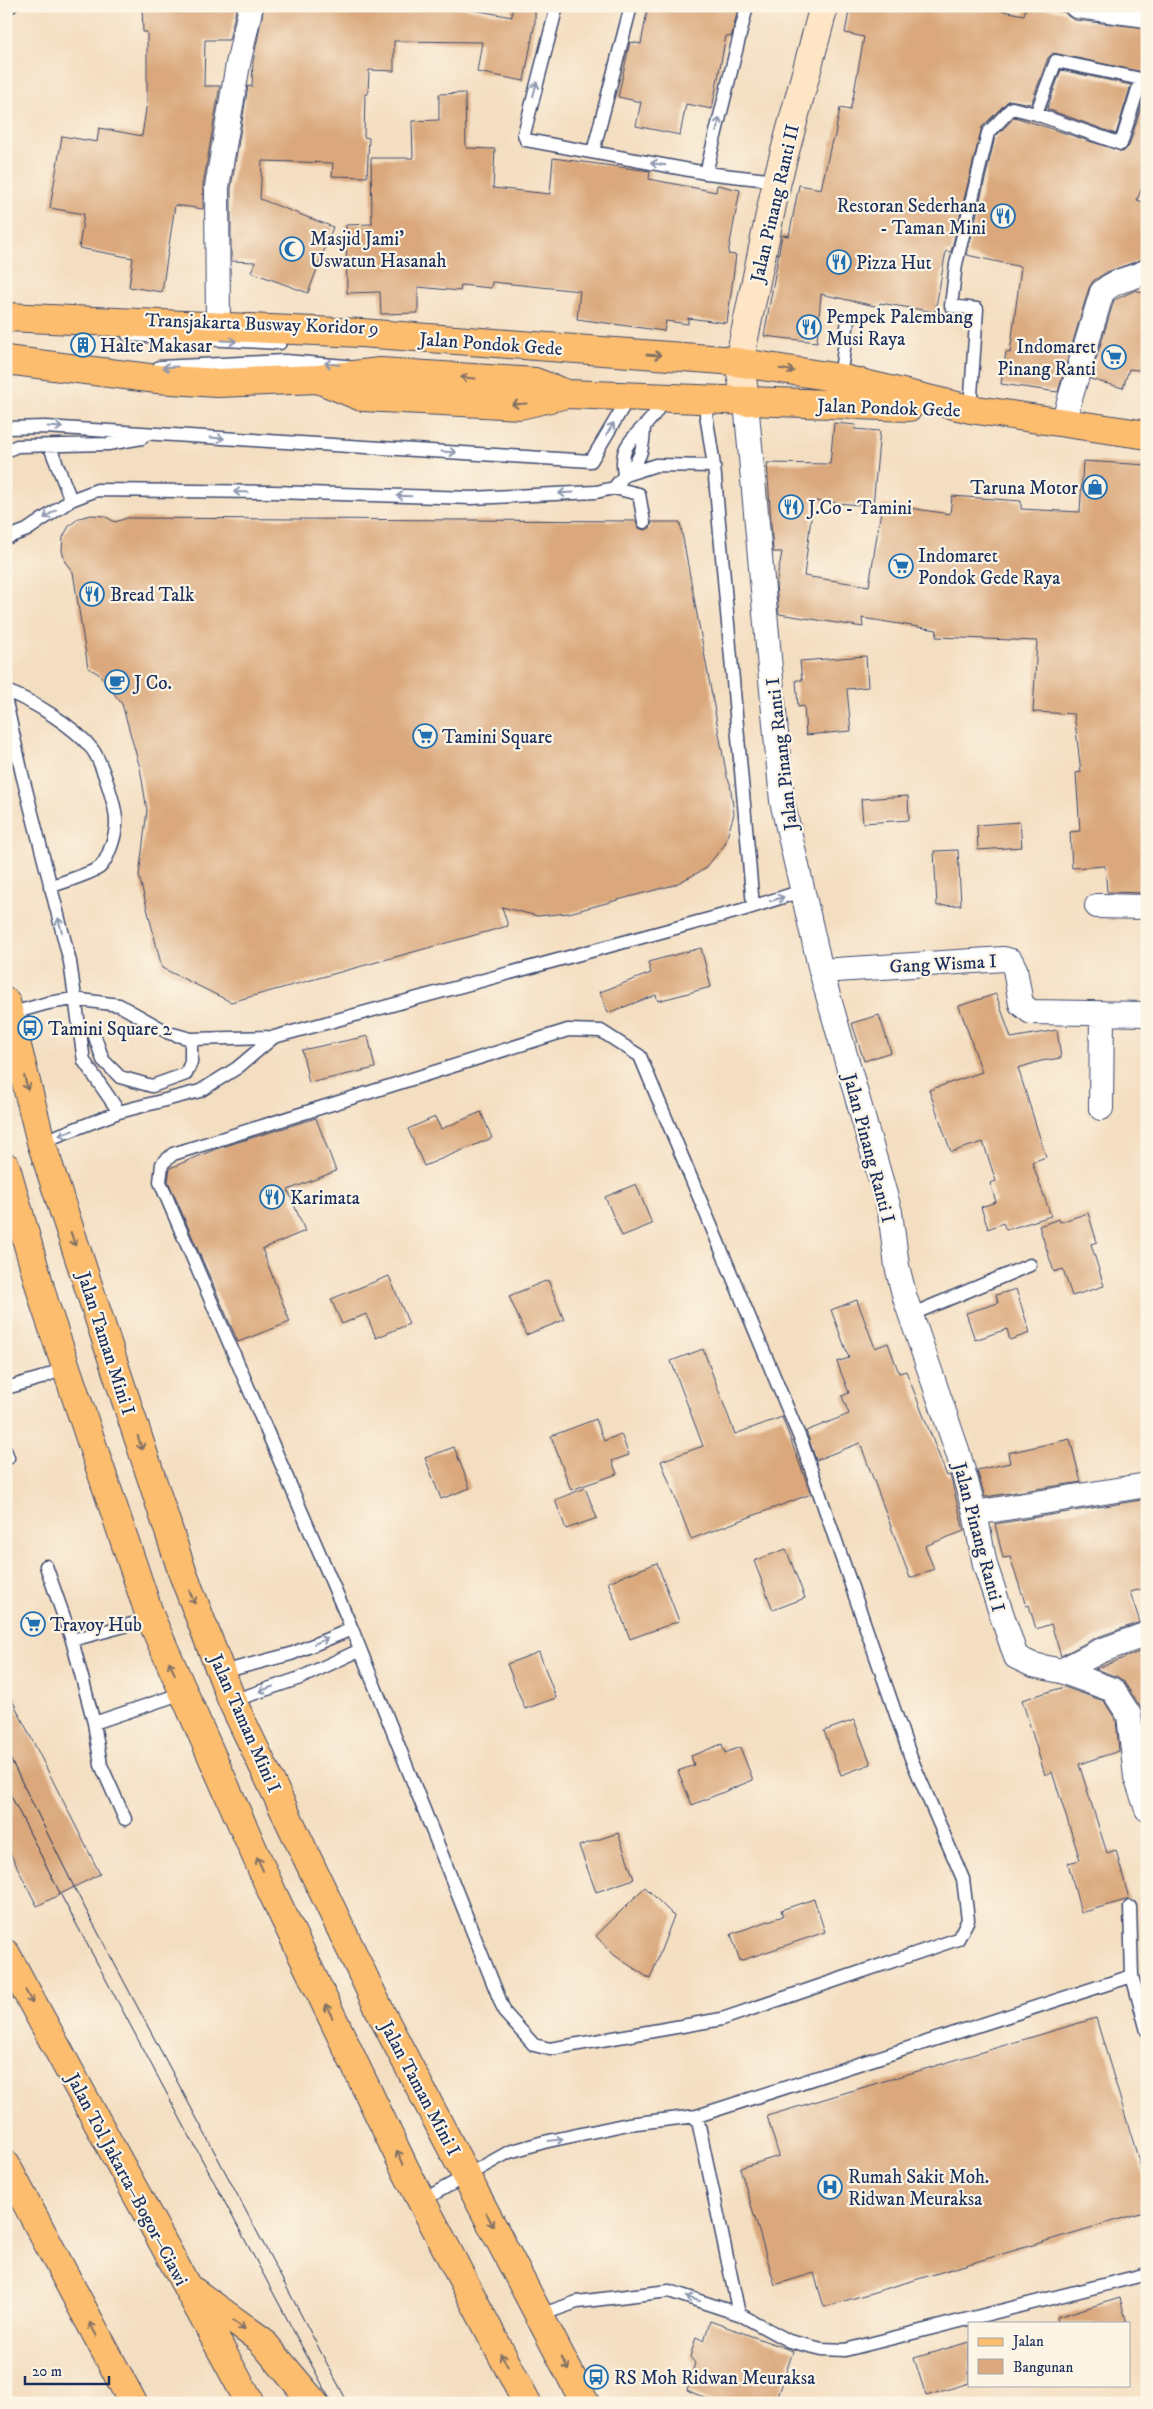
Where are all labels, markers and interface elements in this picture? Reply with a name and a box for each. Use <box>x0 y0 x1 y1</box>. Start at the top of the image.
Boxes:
one-way arrow <box>531 82 540 98</box>
one-way arrow <box>714 118 723 134</box>
street label: Jalan Pinang Ranti II <box>746 122 805 287</box>
one-way arrow <box>651 159 667 168</box>
place label: Restoran Sederhana - Taman Mini <box>837 195 986 240</box>
restaurant icon: Restoran Sederhana - Taman Mini <box>990 203 1016 229</box>
place label: Masjid Jami' Uswatun Hasanah <box>310 228 446 273</box>
mosque icon: Masjid Jami' Uswatun Hasanah <box>279 236 305 262</box>
restaurant icon: Pizza Hut <box>826 249 852 275</box>
place label: Pizza Hut <box>856 252 931 275</box>
place label: Pempek Palembang Musi Raya <box>826 306 974 351</box>
street label: Transjakarta Busway Koridor 9 <box>145 309 379 340</box>
restaurant icon: Pempek Palembang Musi Raya <box>796 314 822 340</box>
street label: Jalan Pondok Gede <box>417 328 563 361</box>
building icon: Halte Makasar <box>70 332 96 358</box>
place label: Halte Makasar <box>100 335 212 358</box>
one-way arrow <box>220 336 237 346</box>
place label: Indomaret Pinang Ranti <box>997 336 1096 381</box>
supermarket icon: Indomaret Pinang Ranti <box>1101 344 1127 370</box>
one-way arrow <box>645 350 661 360</box>
one-way arrow <box>325 359 341 369</box>
one-way arrow <box>162 362 178 371</box>
one-way arrow <box>779 365 795 375</box>
one-way arrow <box>460 373 476 382</box>
street label: Jalan Pondok Gede <box>815 394 961 423</box>
one-way arrow <box>512 399 528 408</box>
one-way arrow <box>605 422 615 436</box>
one-way arrow <box>47 423 63 432</box>
one-way arrow <box>209 433 225 442</box>
one-way arrow <box>441 447 457 457</box>
shop icon: Taruna Motor <box>1082 474 1108 500</box>
place label: Taruna Motor <box>970 477 1078 500</box>
one-way arrow <box>234 487 250 496</box>
one-way arrow <box>558 489 574 498</box>
one-way arrow <box>396 491 412 501</box>
restaurant icon: J.Co - Tamini <box>778 494 804 520</box>
place label: J.Co - Tamini <box>806 497 912 520</box>
one-way arrow <box>43 509 57 519</box>
place label: Indomaret Pondok Gede Raya <box>918 545 1060 590</box>
supermarket icon: Indomaret Pondok Gede Raya <box>888 553 914 579</box>
restaurant icon: Bread Talk <box>79 581 105 607</box>
place label: Bread Talk <box>110 584 195 607</box>
cafe icon: J Co. <box>104 669 130 695</box>
place label: J Co. <box>132 672 172 695</box>
street label: Jalan Pinang Ranti I <box>762 676 804 833</box>
supermarket icon: Tamini Square <box>412 723 438 749</box>
place label: Tamini Square <box>442 726 553 750</box>
one-way arrow <box>769 893 785 903</box>
one-way arrow <box>54 917 64 933</box>
street label: Gang Wisma I <box>889 950 998 979</box>
bus stop icon: Tamini Square 2 <box>17 1015 43 1041</box>
place label: Tamini Square 2 <box>48 1018 172 1042</box>
street label: Jalan Pinang Ranti I <box>837 1069 900 1226</box>
one-way arrow <box>22 1075 31 1091</box>
one-way arrow <box>59 1129 74 1138</box>
restaurant icon: Karimata <box>259 1184 285 1210</box>
place label: Karimata <box>290 1187 360 1210</box>
one-way arrow <box>68 1231 78 1247</box>
street label: Jalan Taman Mini I <box>71 1267 140 1418</box>
one-way arrow <box>136 1435 145 1451</box>
street label: Jalan Pinang Ranti I <box>947 1458 1010 1615</box>
one-way arrow <box>188 1589 198 1604</box>
supermarket icon: Travoy Hub <box>20 1611 46 1637</box>
place label: Travoy Hub <box>50 1614 142 1637</box>
one-way arrow <box>313 1636 328 1646</box>
street label: Jalan Taman Mini I <box>203 1649 286 1797</box>
one-way arrow <box>167 1661 177 1676</box>
one-way arrow <box>259 1685 275 1695</box>
one-way arrow <box>254 1857 264 1872</box>
one-way arrow <box>25 1989 35 2003</box>
one-way arrow <box>324 2004 333 2019</box>
street label: Jalan Taman Mini I <box>374 2016 465 2160</box>
street label: Jalan Tol Jakarta–Bogor–Ciawi <box>60 2068 193 2290</box>
one-way arrow <box>548 2135 564 2145</box>
one-way arrow <box>394 2150 404 2165</box>
place label: Rumah Sakit Moh. Ridwan Meuraksa <box>848 2166 989 2211</box>
hospital icon: Rumah Sakit Moh. Ridwan Meuraksa <box>817 2174 843 2200</box>
one-way arrow <box>485 2212 495 2227</box>
one-way arrow <box>686 2293 702 2303</box>
one-way arrow <box>232 2319 245 2330</box>
one-way arrow <box>88 2322 98 2337</box>
legend <box>968 2322 1130 2386</box>
text: Jalan <box>1011 2332 1044 2351</box>
one-way arrow <box>499 2353 509 2367</box>
scale bar <box>25 2354 109 2386</box>
one-way arrow <box>560 2356 570 2371</box>
text: Bangunan <box>1013 2358 1073 2377</box>
text: 20 m <box>32 2362 62 2381</box>
bus stop icon: RS Moh Ridwan Meuraksa <box>583 2364 609 2390</box>
place label: RS Moh Ridwan Meuraksa <box>614 2367 815 2390</box>

